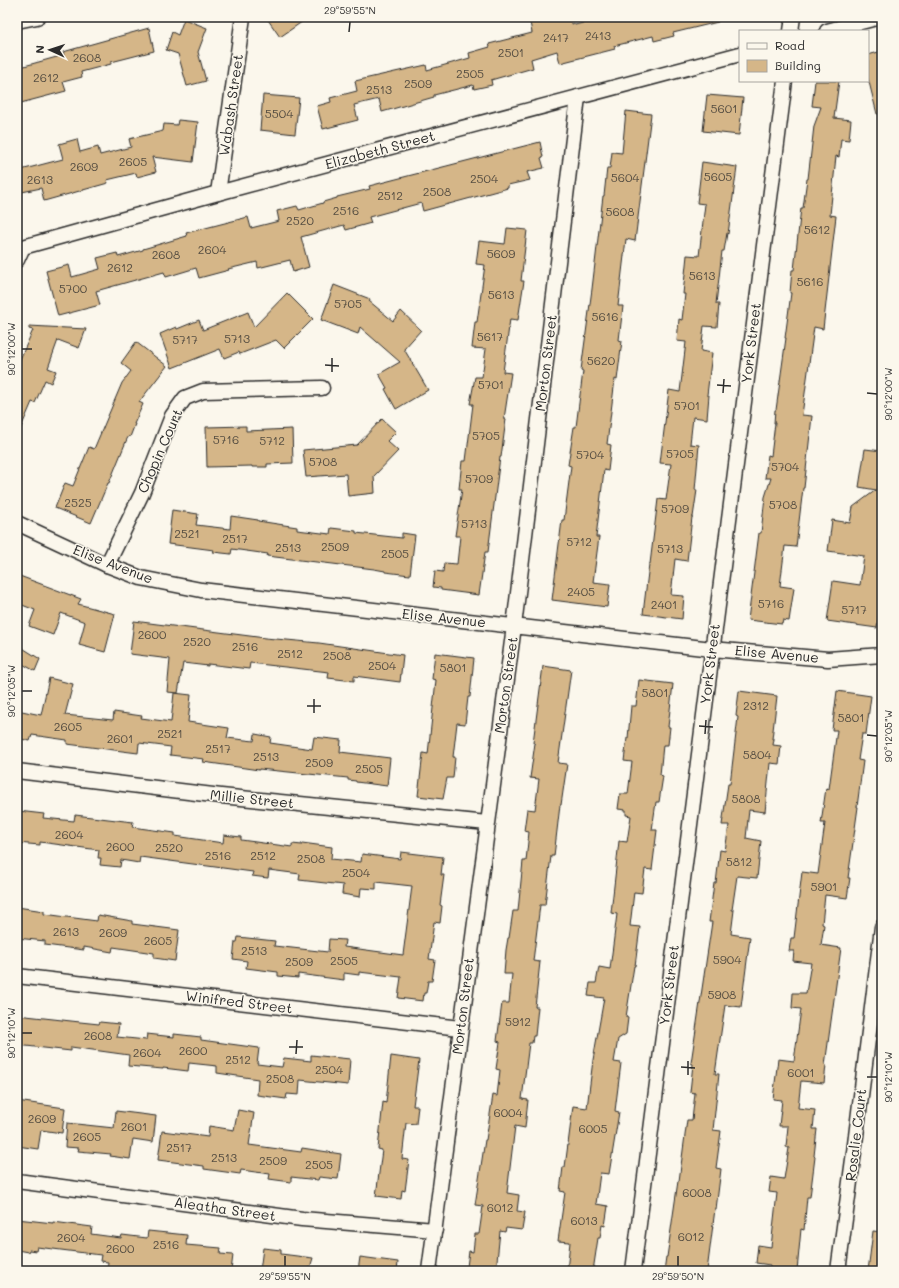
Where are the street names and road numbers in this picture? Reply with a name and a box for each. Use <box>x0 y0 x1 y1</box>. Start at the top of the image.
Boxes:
street label: Wabash Street <box>214 53 247 157</box>
street label: Elizabeth Street <box>323 126 437 173</box>
street label: York Street <box>736 302 765 384</box>
street label: Morton Street <box>530 313 561 413</box>
street label: Chopin Court <box>132 406 187 496</box>
street label: Elise Avenue <box>70 540 156 587</box>
street label: Elise Avenue <box>401 604 487 631</box>
street label: York Street <box>695 623 724 705</box>
street label: Morton Street <box>489 635 522 735</box>
street label: Elise Avenue <box>734 640 820 667</box>
street label: Millie Street <box>209 785 295 812</box>
street label: York Street <box>654 944 683 1026</box>
street label: Morton Street <box>447 956 478 1056</box>
street label: Winifred Street <box>184 986 294 1017</box>
street label: Rosalie Court <box>840 1088 871 1182</box>
street label: Aleatha Street <box>173 1192 277 1225</box>

